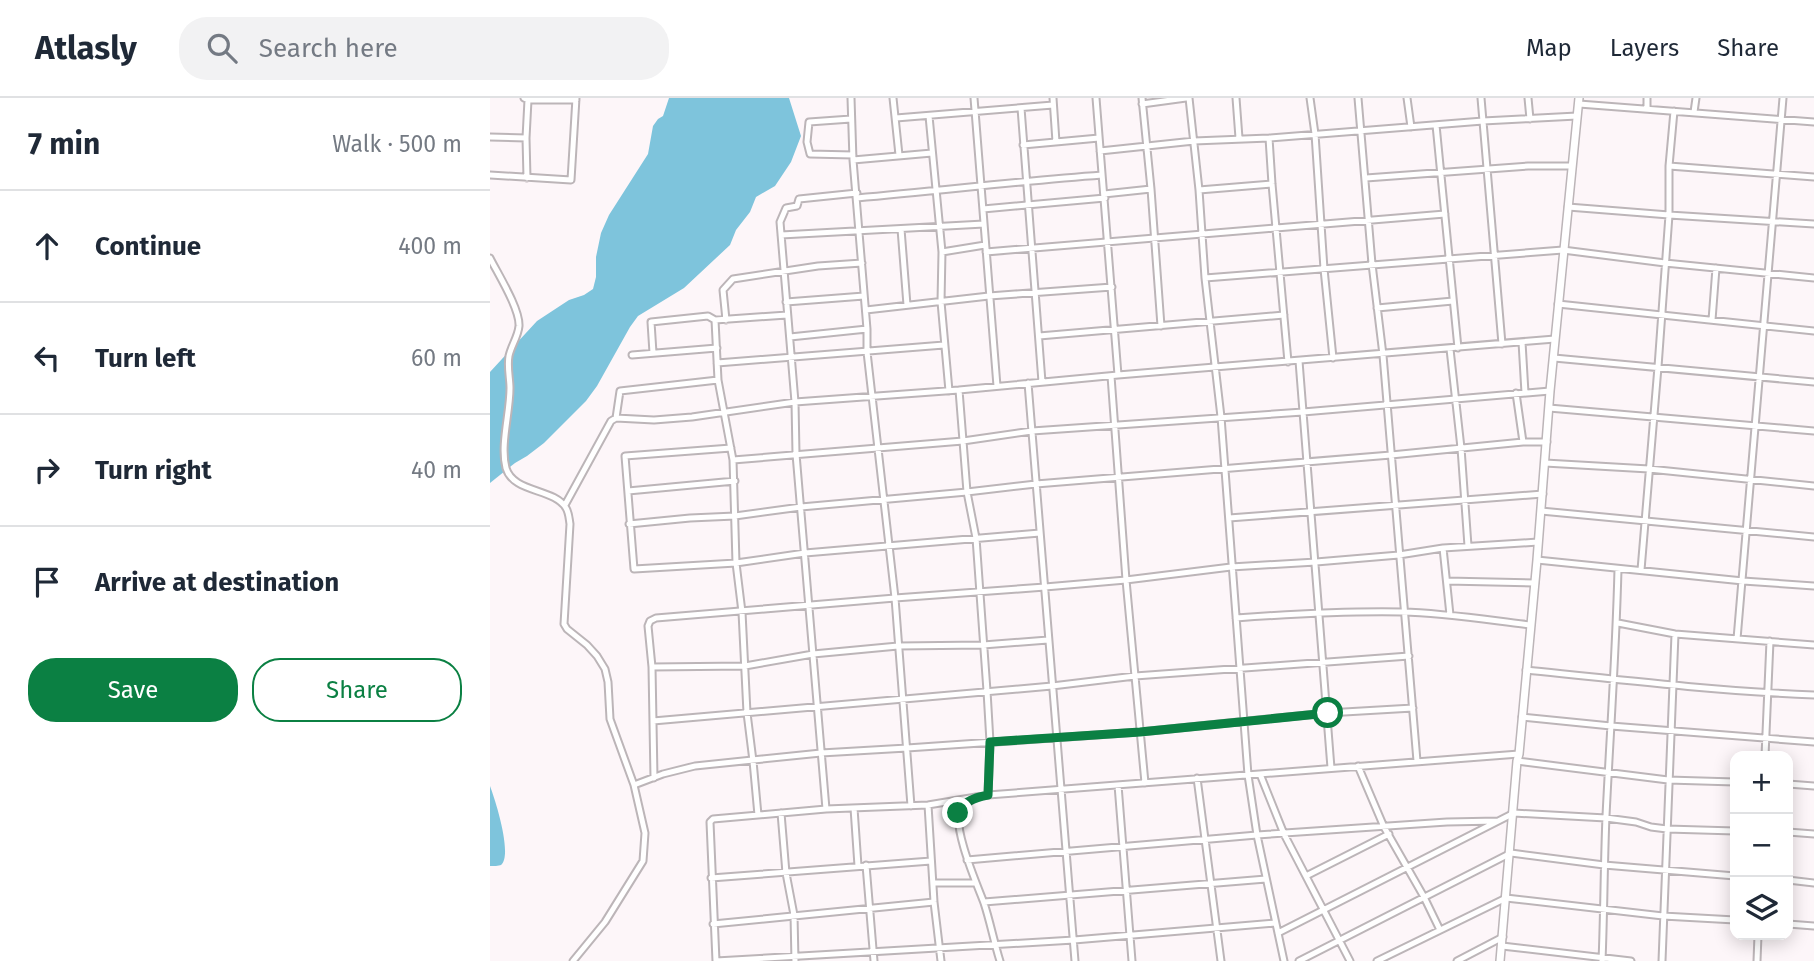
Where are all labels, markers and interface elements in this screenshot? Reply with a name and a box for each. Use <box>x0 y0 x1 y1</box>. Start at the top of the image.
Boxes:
search box <box>179 17 669 80</box>
text: Atlasly <box>35 28 137 68</box>
icon: search <box>203 29 241 67</box>
text: Search here <box>259 33 398 64</box>
text: Map <box>1526 34 1572 62</box>
text: Layers <box>1610 34 1679 62</box>
text: Share <box>1717 34 1779 62</box>
text: 7 min <box>28 126 100 162</box>
text: Walk · 500 m <box>332 130 462 158</box>
icon: ahead <box>28 227 66 265</box>
text: Continue <box>95 231 201 262</box>
text: 400 m <box>398 232 462 260</box>
icon: left <box>28 339 66 377</box>
text: Turn left <box>95 343 196 374</box>
text: 60 m <box>411 344 462 372</box>
icon: right <box>28 451 66 489</box>
text: Turn right <box>95 455 212 486</box>
text: 40 m <box>411 456 462 484</box>
icon: arrive <box>28 563 66 601</box>
text: Arrive at destination <box>95 567 339 598</box>
button: Save <box>28 658 238 722</box>
button: Share <box>252 658 462 722</box>
route start <box>1312 697 1343 728</box>
map controls <box>1730 751 1793 940</box>
button: + <box>1730 751 1793 814</box>
route end <box>942 797 973 828</box>
button: − <box>1730 814 1793 877</box>
button: layers <box>1730 877 1793 940</box>

